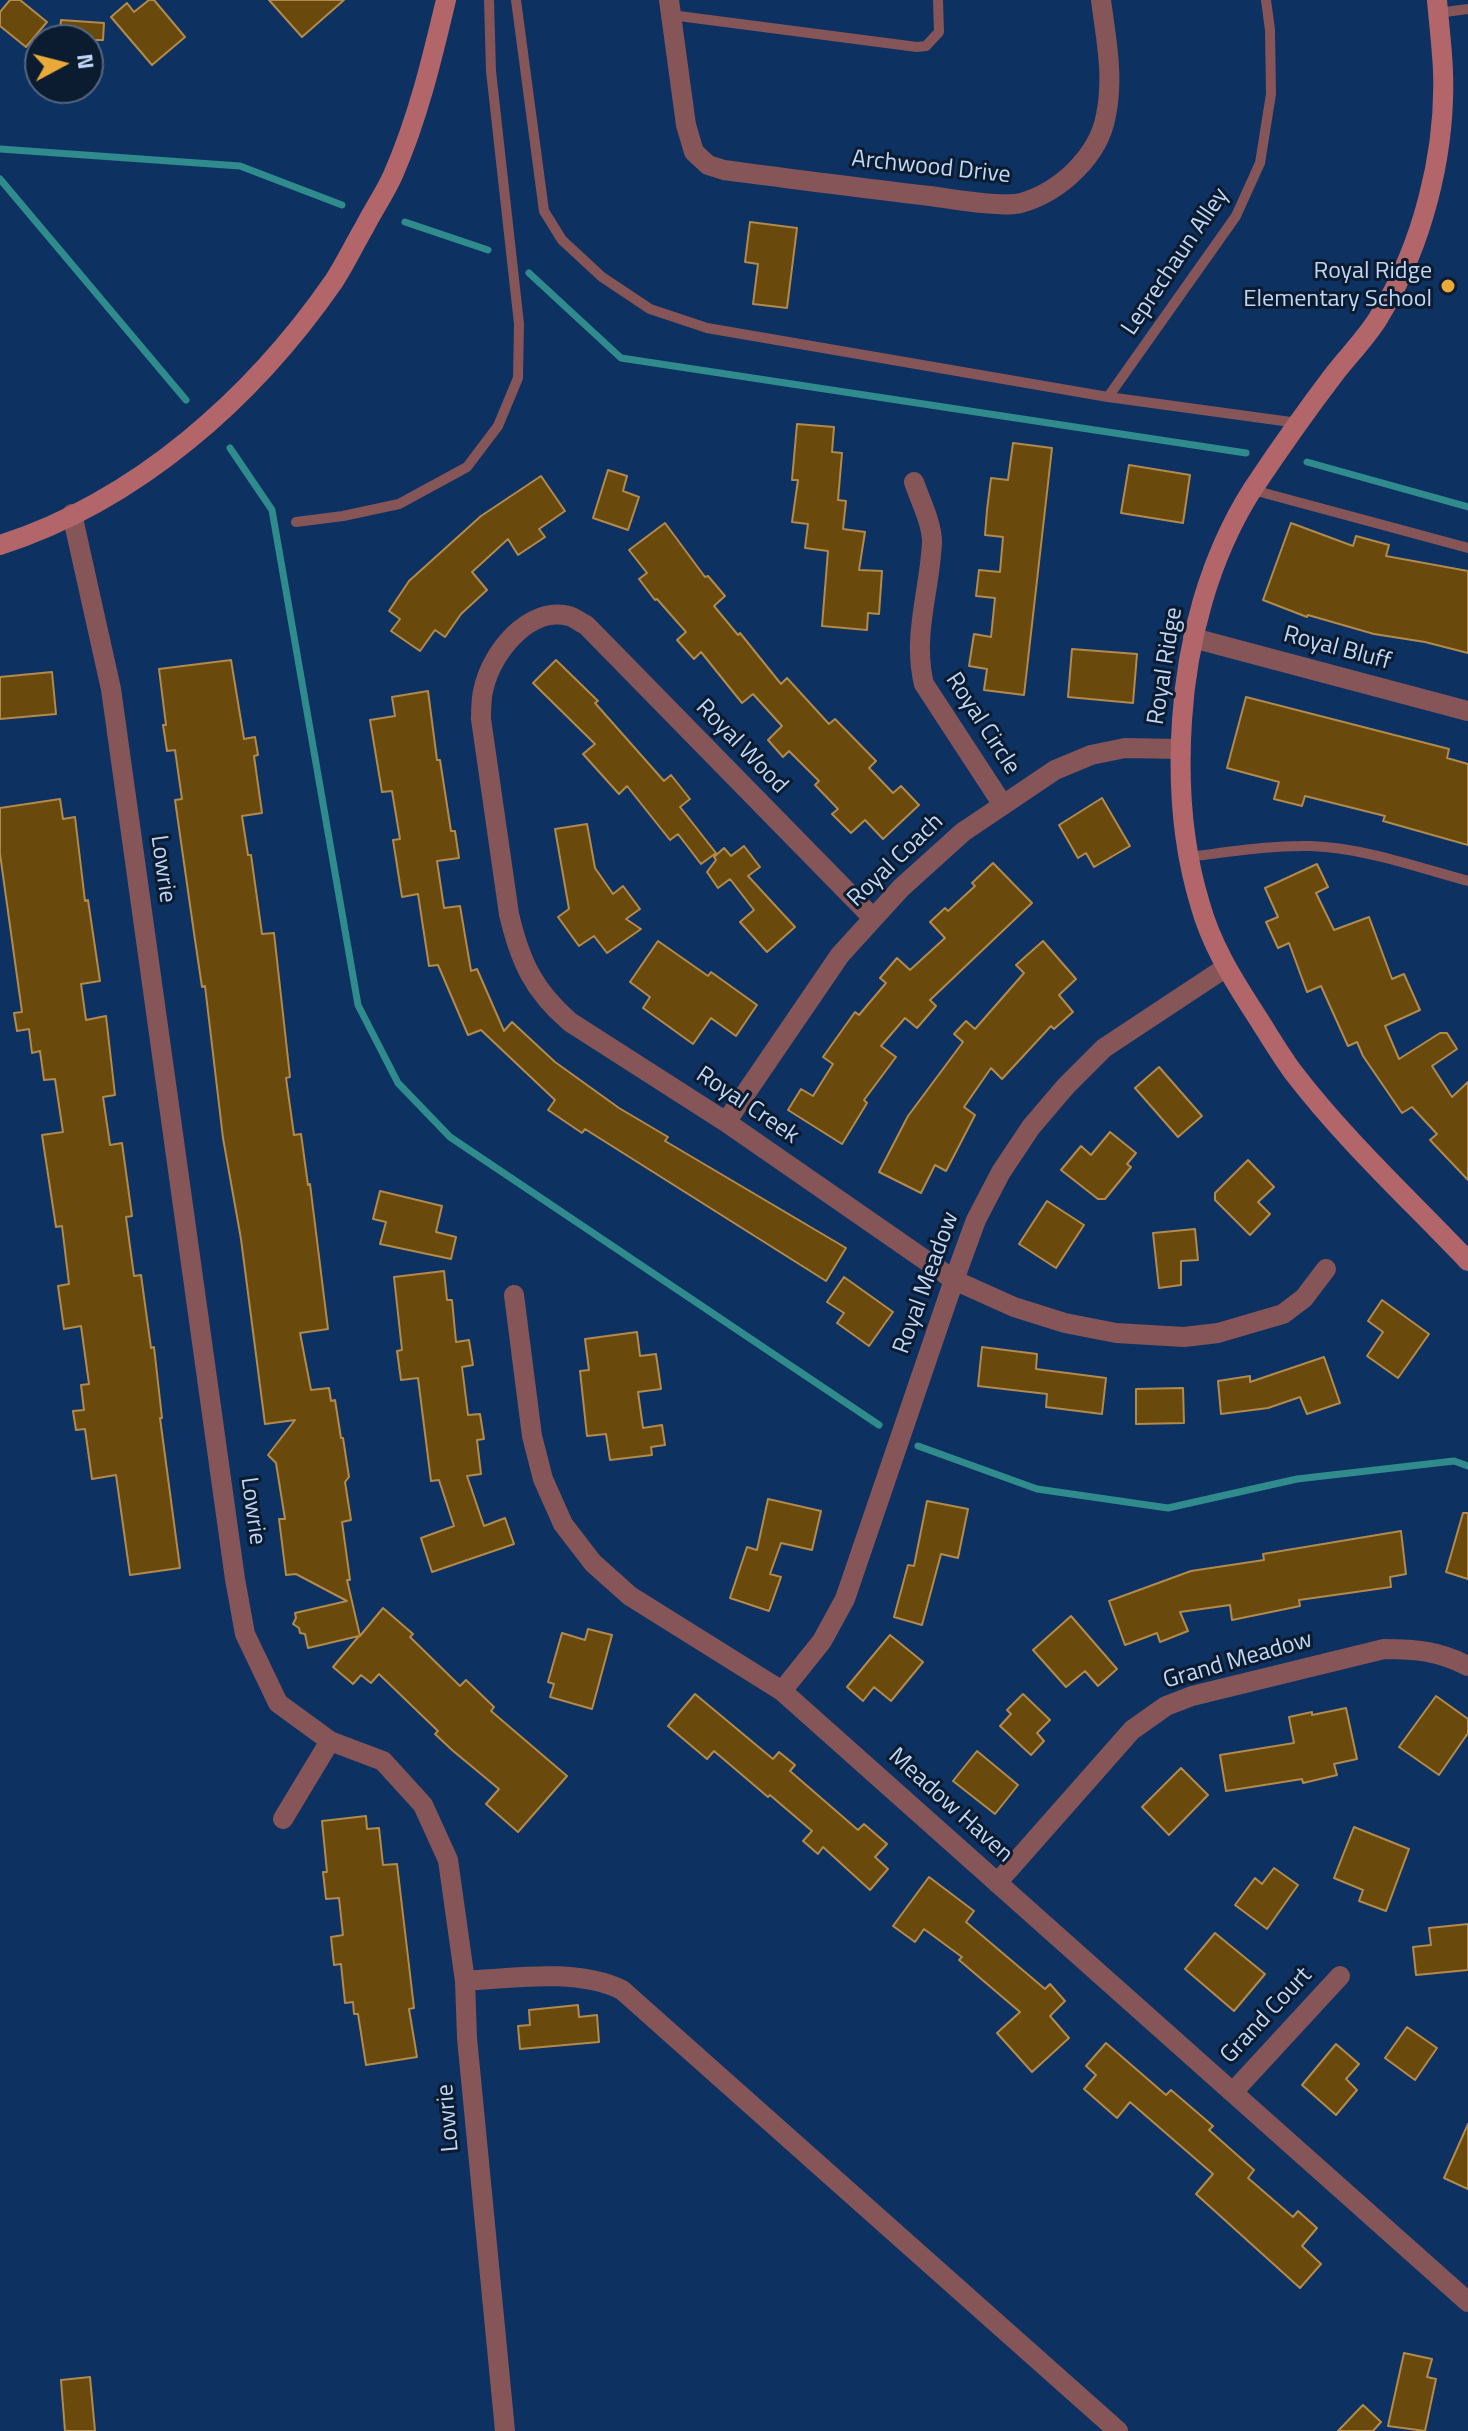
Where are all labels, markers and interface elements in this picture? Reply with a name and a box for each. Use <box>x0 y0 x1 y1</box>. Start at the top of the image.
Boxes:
north arrow <box>24 24 104 104</box>
text: N <box>68 52 104 71</box>
street label: Archwood Drive <box>850 145 1012 191</box>
street label: Leprechaun Alley <box>1116 183 1236 341</box>
place label: Royal Ridge Elementary School <box>1243 258 1432 314</box>
marker: Royal Ridge Elementary School <box>1439 277 1457 295</box>
street label: Royal Ridge <box>1143 605 1189 727</box>
street label: Royal Bluff <box>1280 621 1394 677</box>
street label: Royal Circle <box>938 668 1026 780</box>
street label: Royal Wood <box>689 694 793 800</box>
street label: Royal Coach <box>842 808 950 914</box>
street label: Lowrie <box>143 833 181 905</box>
street label: Royal Creek <box>690 1061 804 1151</box>
street label: Royal Meadow <box>888 1208 966 1358</box>
street label: Lowrie <box>233 1475 271 1547</box>
street label: Grand Meadow <box>1160 1626 1316 1696</box>
street label: Meadow Haven <box>882 1743 1018 1869</box>
street label: Grand Court <box>1215 1962 1319 2070</box>
street label: Lowrie <box>432 2083 466 2153</box>

